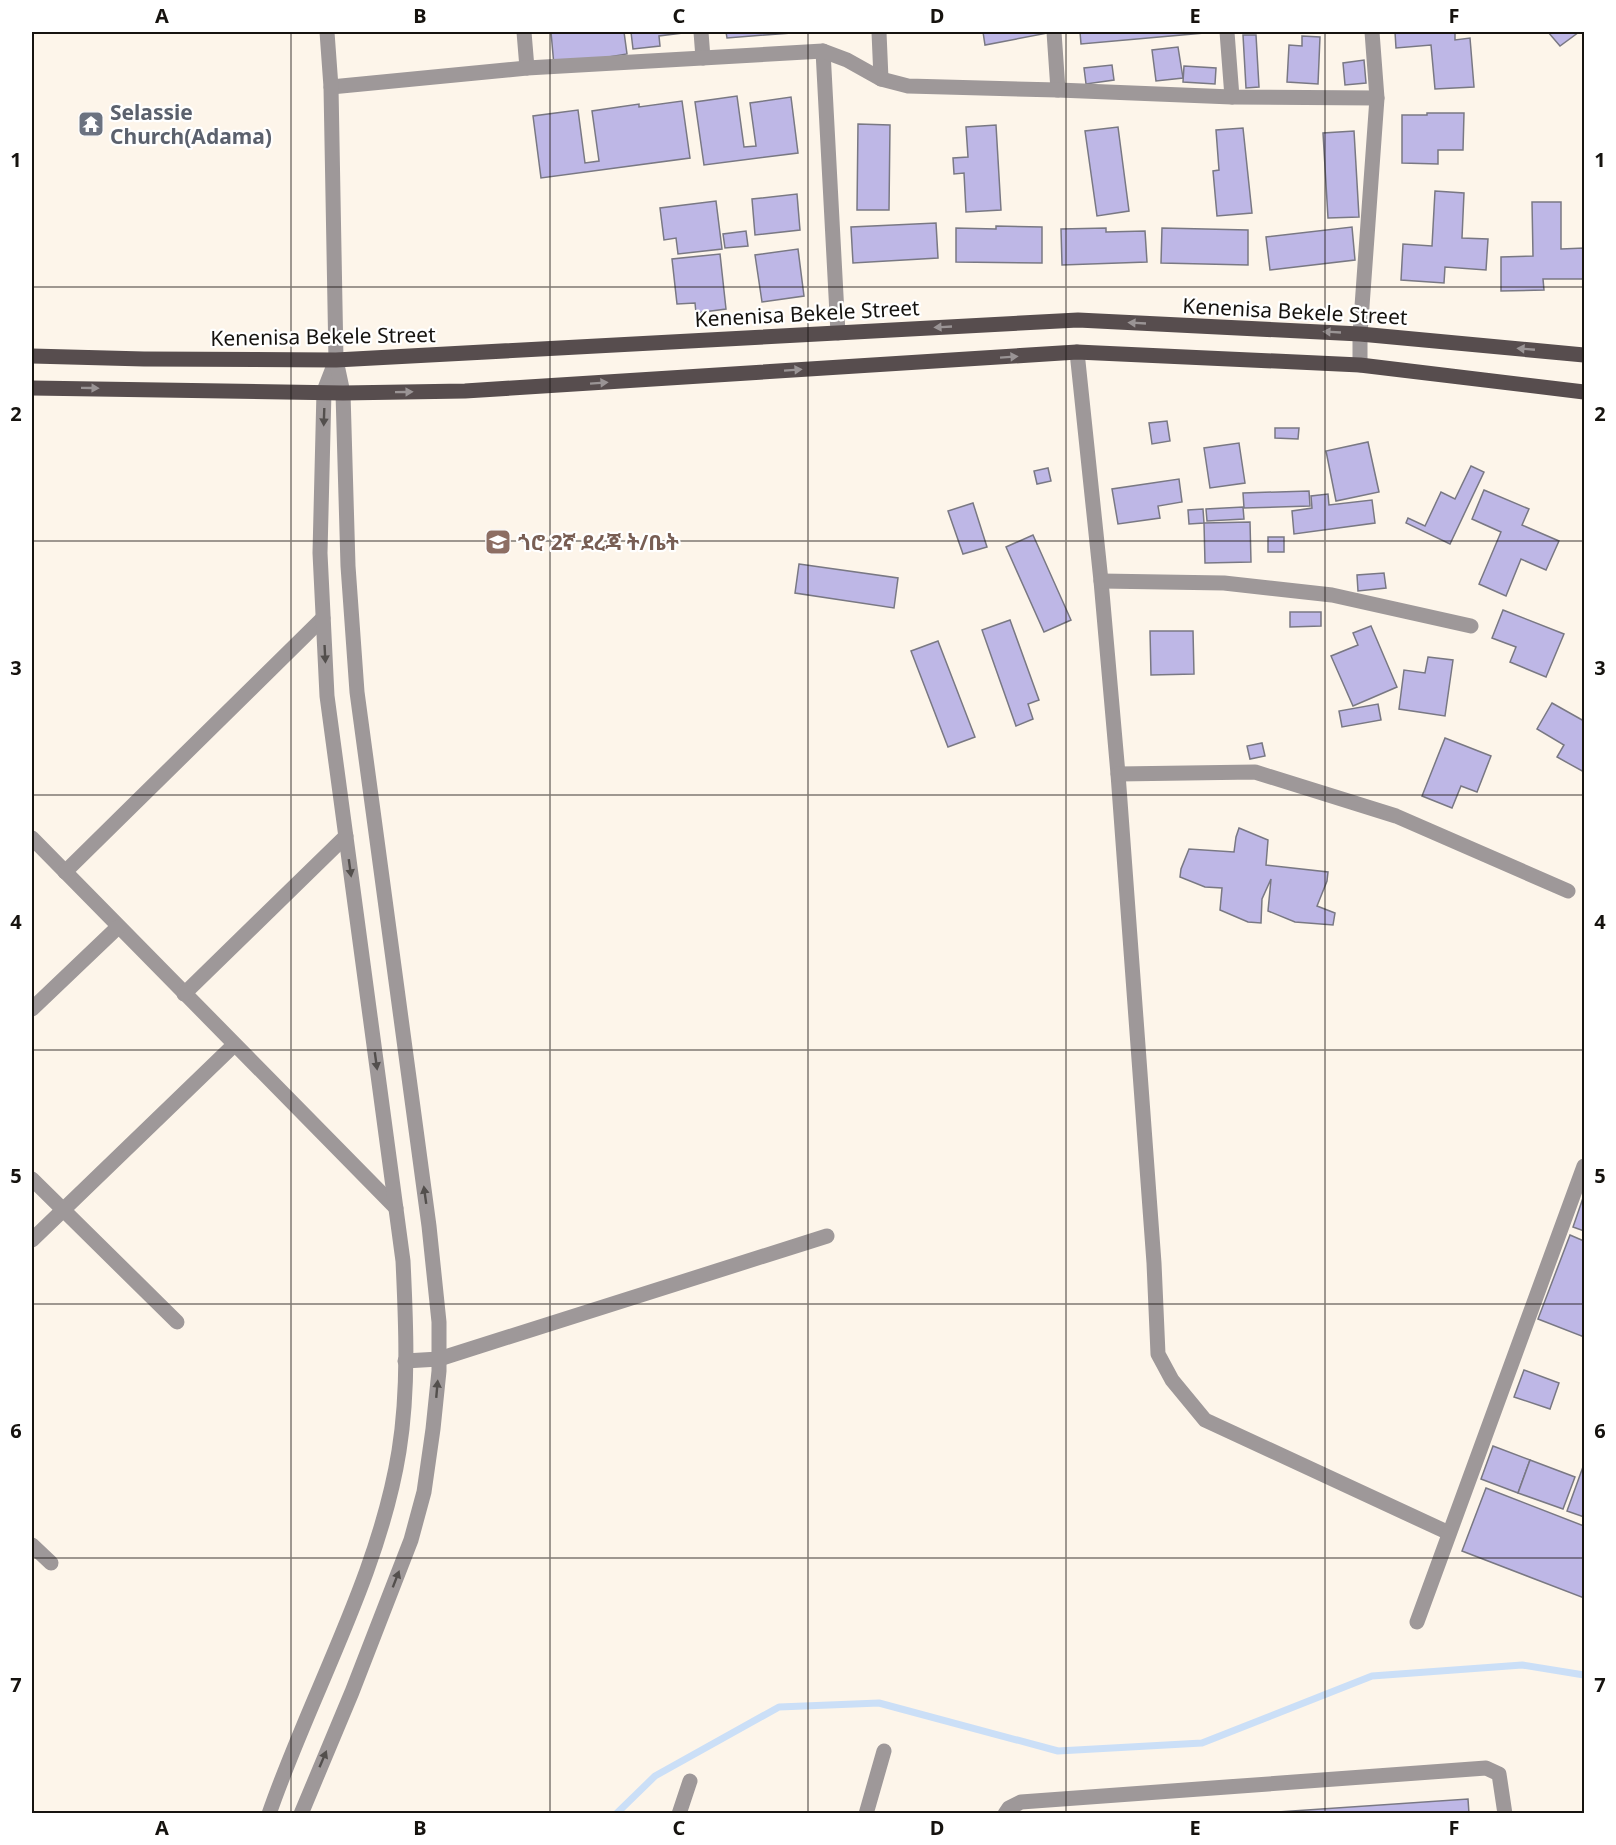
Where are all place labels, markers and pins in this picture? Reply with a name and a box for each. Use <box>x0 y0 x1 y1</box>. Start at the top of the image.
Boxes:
place label: Selassie Church(Adama) <box>110 98 272 150</box>
temple icon: Selassie Church(Adama) <box>76 109 106 139</box>
school or university icon: ጎሮ 2ኛ ደረጃ ት/ቤት <box>483 527 513 557</box>
place label: ጎሮ 2ኛ ደረጃ ት/ቤት <box>518 528 679 556</box>

